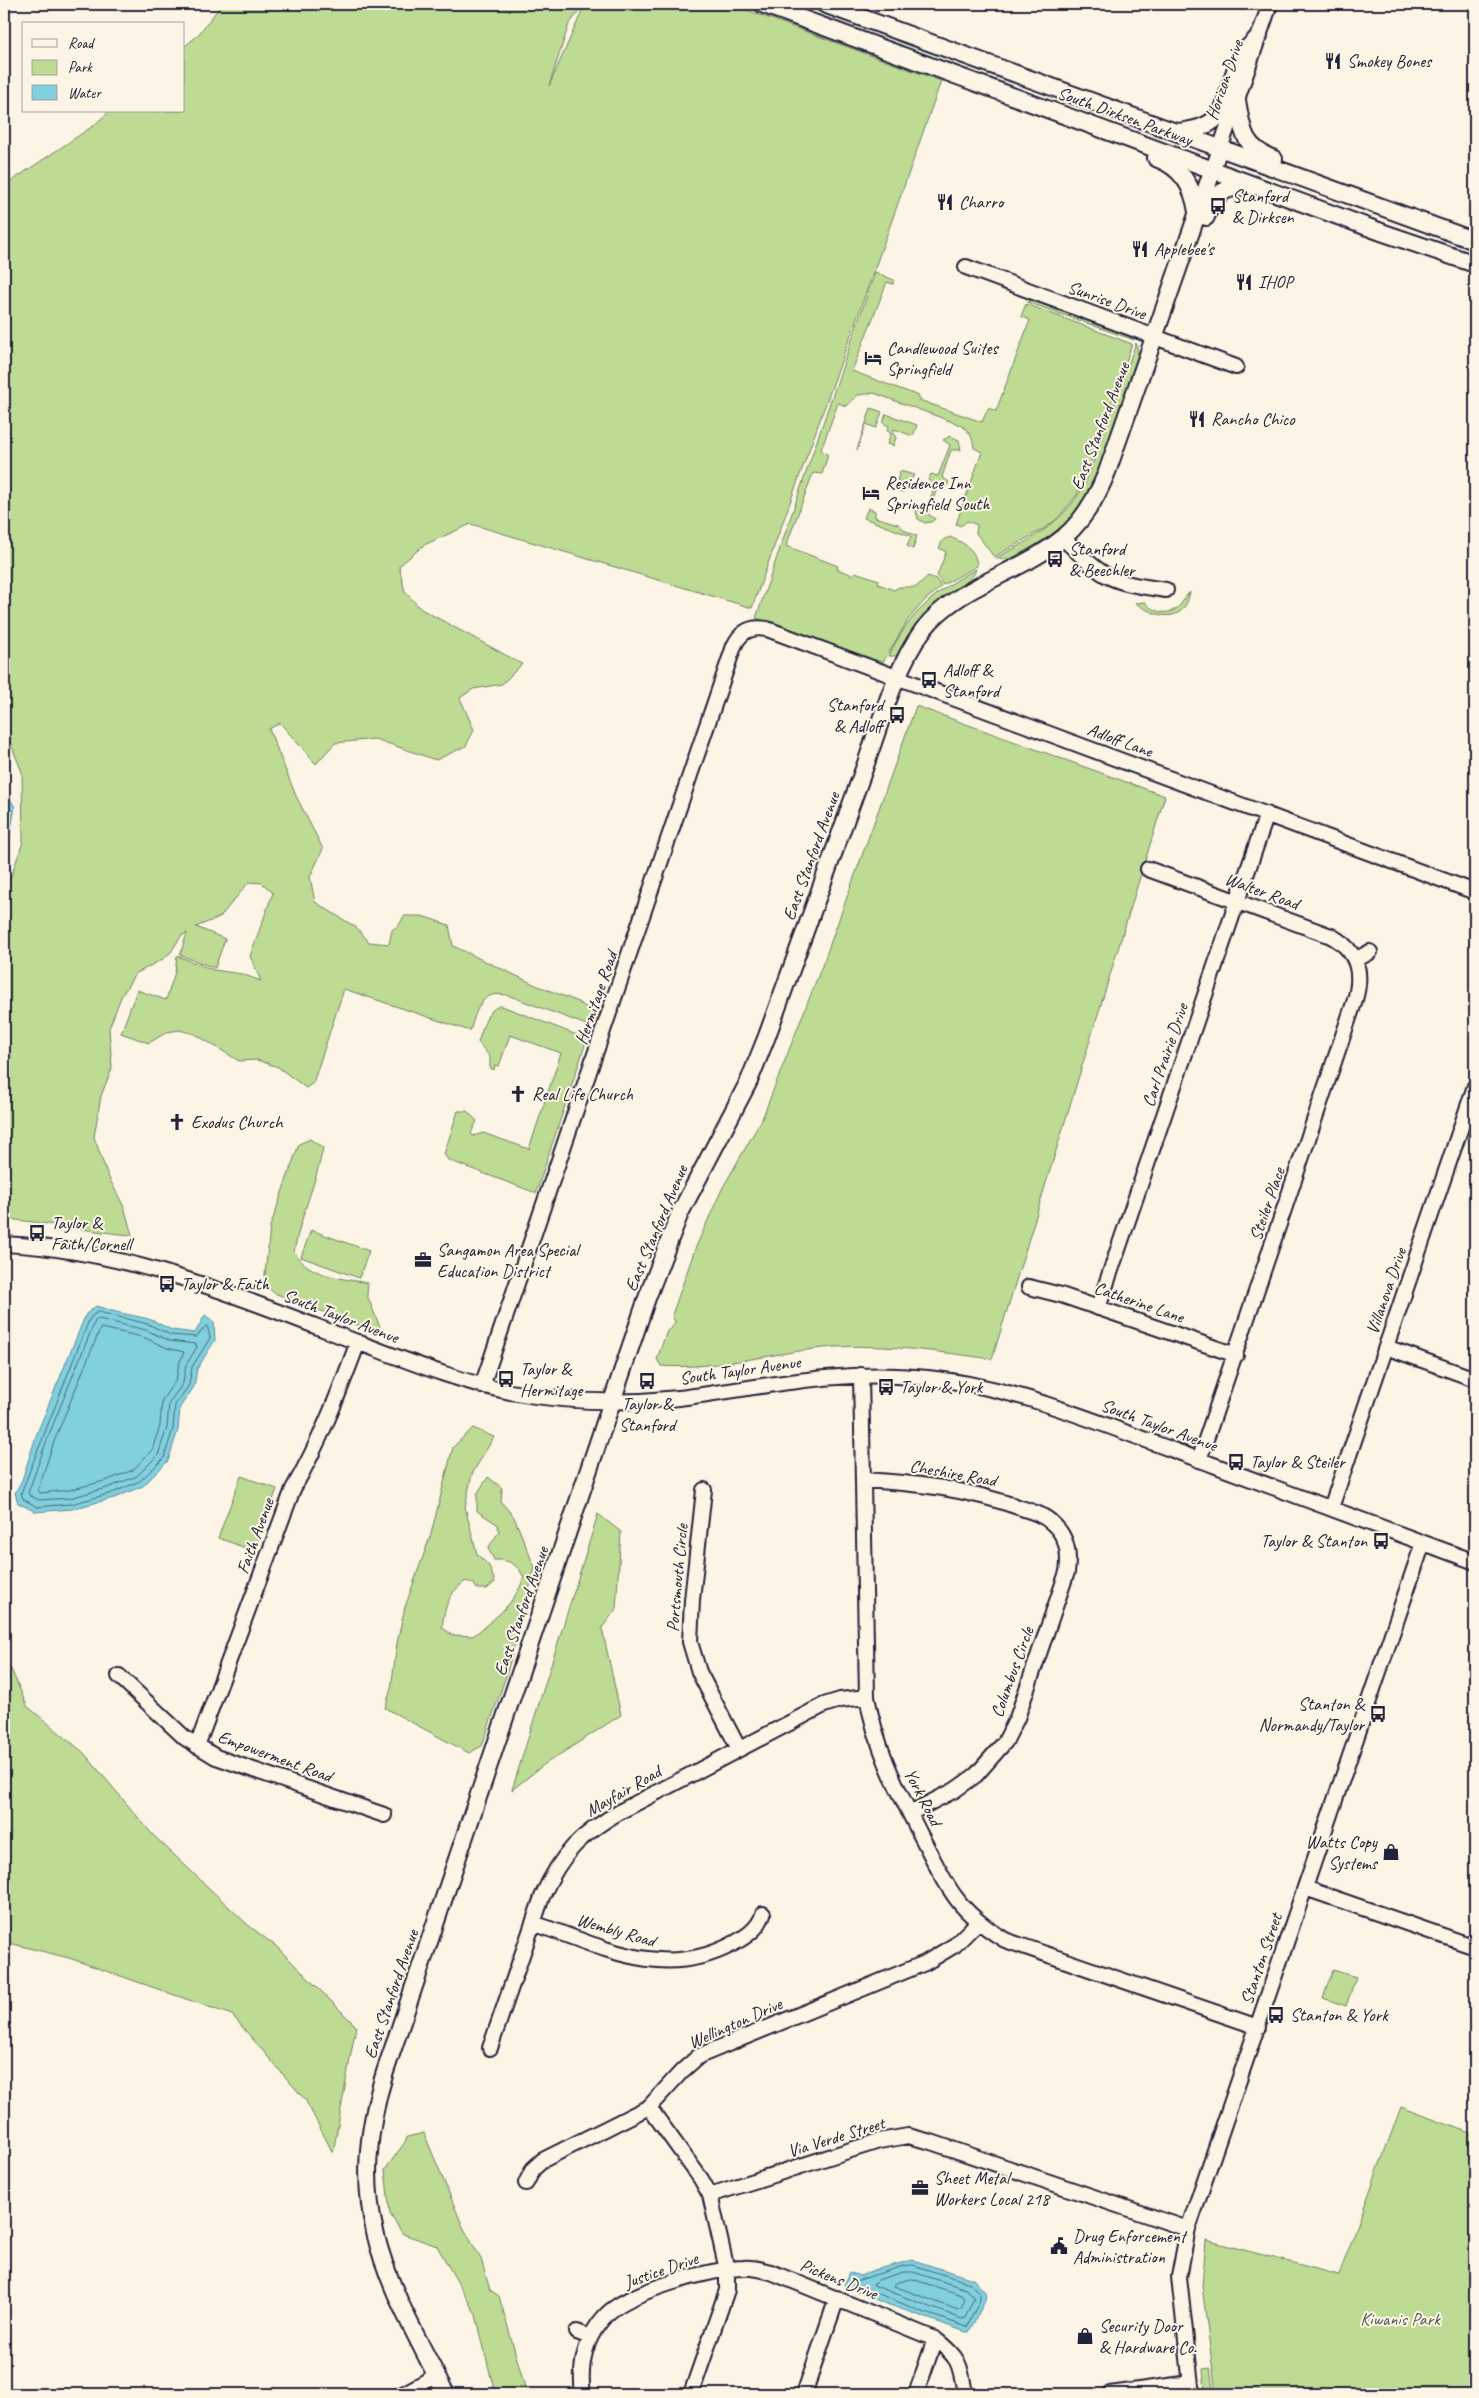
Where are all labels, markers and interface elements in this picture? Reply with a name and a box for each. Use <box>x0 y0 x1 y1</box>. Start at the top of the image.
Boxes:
legend <box>22 22 185 112</box>
text: Road <box>68 34 95 53</box>
street label: Horizon Drive <box>1200 36 1248 123</box>
place label: Smokey Bones <box>1347 50 1433 72</box>
restaurant icon: Smokey Bones <box>1323 51 1343 71</box>
text: Park <box>68 58 93 77</box>
street label: South Dirksen Parkway <box>1055 81 1197 151</box>
text: Water <box>68 84 102 103</box>
place label: Stanford & Dirksen <box>1232 185 1295 228</box>
place label: Charro <box>959 191 1005 213</box>
restaurant icon: Charro <box>935 192 955 212</box>
bus stop icon: Stanford & Dirksen <box>1208 196 1228 216</box>
place label: Applebee's <box>1154 238 1215 260</box>
restaurant icon: Applebee's <box>1130 239 1150 259</box>
place label: IHOP <box>1258 271 1295 293</box>
restaurant icon: IHOP <box>1234 272 1254 292</box>
street label: Sunrise Drive <box>1065 276 1150 325</box>
place label: Candlewood Suites Springfield <box>887 337 999 380</box>
hotel icon: Candlewood Suites Springfield <box>863 348 883 368</box>
street label: East Stanford Avenue <box>1066 358 1135 493</box>
place label: Rancho Chico <box>1211 408 1296 430</box>
restaurant icon: Rancho Chico <box>1187 409 1207 429</box>
place label: Residence Inn Springfield South <box>885 472 990 515</box>
hotel icon: Residence Inn Springfield South <box>861 483 881 503</box>
place label: Stanford & Beechler <box>1069 538 1137 581</box>
bus stop icon: Stanford & Beechler <box>1045 549 1065 569</box>
place label: Adloff & Stanford <box>943 659 1002 702</box>
bus stop icon: Adloff & Stanford <box>919 670 939 690</box>
place label: Stanford & Adloff <box>827 694 887 737</box>
bus stop icon: Stanford & Adloff <box>887 705 907 725</box>
street label: Adloff Lane <box>1084 718 1157 762</box>
street label: East Stanford Avenue <box>778 788 845 923</box>
street label: Walter Road <box>1222 867 1305 916</box>
street label: Hermitage Road <box>570 946 623 1047</box>
street label: Carl Prairie Drive <box>1137 999 1193 1110</box>
place label: Real Life Church <box>532 1083 634 1105</box>
church icon: Real Life Church <box>508 1084 528 1104</box>
place label: Exodus Church <box>191 1111 284 1133</box>
church icon: Exodus Church <box>167 1112 187 1132</box>
street label: East Stanford Avenue <box>620 1161 693 1294</box>
street label: Steiler Place <box>1244 1164 1290 1243</box>
place label: Taylor & Faith/Cornell <box>51 1212 134 1255</box>
bus stop icon: Taylor & Faith/Cornell <box>27 1223 47 1243</box>
place label: Sangamon Area Special Education District <box>437 1239 581 1282</box>
street label: Villanova Drive <box>1361 1244 1411 1337</box>
office icon: Sangamon Area Special Education District <box>413 1250 433 1270</box>
place label: Taylor & Faith <box>181 1273 270 1295</box>
bus stop icon: Taylor & Faith <box>157 1274 177 1294</box>
street label: Catherine Lane <box>1091 1276 1188 1328</box>
street label: South Taylor Avenue <box>280 1284 403 1348</box>
street label: South Taylor Avenue <box>678 1350 803 1389</box>
place label: Taylor & Hermitage <box>520 1358 584 1401</box>
bus stop icon: Taylor & Hermitage <box>496 1369 516 1389</box>
bus stop icon: Taylor & Stanford <box>637 1371 657 1391</box>
place label: Taylor & York <box>900 1376 984 1398</box>
bus stop icon: Taylor & York <box>876 1377 896 1397</box>
place label: Taylor & Stanford <box>619 1393 678 1436</box>
street label: South Taylor Avenue <box>1098 1394 1221 1457</box>
place label: Taylor & Steiler <box>1250 1451 1346 1473</box>
bus stop icon: Taylor & Steiler <box>1226 1452 1246 1472</box>
street label: Cheshire Road <box>908 1455 1001 1492</box>
street label: Faith Avenue <box>231 1494 279 1577</box>
street label: Portsmouth Circle <box>661 1522 693 1633</box>
place label: Taylor & Stanton <box>1261 1530 1368 1552</box>
bus stop icon: Taylor & Stanton <box>1371 1531 1391 1551</box>
street label: East Stanford Avenue <box>489 1543 554 1678</box>
street label: Columbus Circle <box>986 1623 1039 1720</box>
place label: Stanton & Normandy/Taylor <box>1259 1693 1366 1736</box>
bus stop icon: Stanton & Normandy/Taylor <box>1368 1704 1388 1724</box>
street label: Empowerment Road <box>215 1725 338 1788</box>
street label: Mayfair Road <box>581 1759 667 1821</box>
street label: York Road <box>899 1765 948 1832</box>
place label: Watts Copy Systems <box>1306 1831 1379 1874</box>
shop icon: Watts Copy Systems <box>1381 1842 1401 1862</box>
street label: Wembly Road <box>574 1908 661 1952</box>
street label: Stanton Street <box>1235 1909 1287 2007</box>
street label: East Stanford Avenue <box>359 1926 424 2061</box>
street label: Wellington Drive <box>685 1992 786 2053</box>
place label: Stanton & York <box>1290 2004 1389 2026</box>
bus stop icon: Stanton & York <box>1266 2005 1286 2025</box>
street label: Via Verde Street <box>785 2111 889 2162</box>
place label: Sheet Metal Workers Local 218 <box>934 2167 1051 2210</box>
office icon: Sheet Metal Workers Local 218 <box>910 2178 930 2198</box>
place label: Drug Enforcement Administration <box>1073 2225 1189 2268</box>
public building icon: Drug Enforcement Administration <box>1049 2236 1069 2256</box>
street label: Justice Drive <box>620 2247 702 2293</box>
street label: Pickens Drive <box>797 2254 882 2305</box>
park label: Kiwanis Park <box>1360 2308 1441 2330</box>
place label: Security Door & Hardware Co. <box>1099 2315 1197 2358</box>
shop icon: Security Door & Hardware Co. <box>1075 2326 1095 2346</box>

